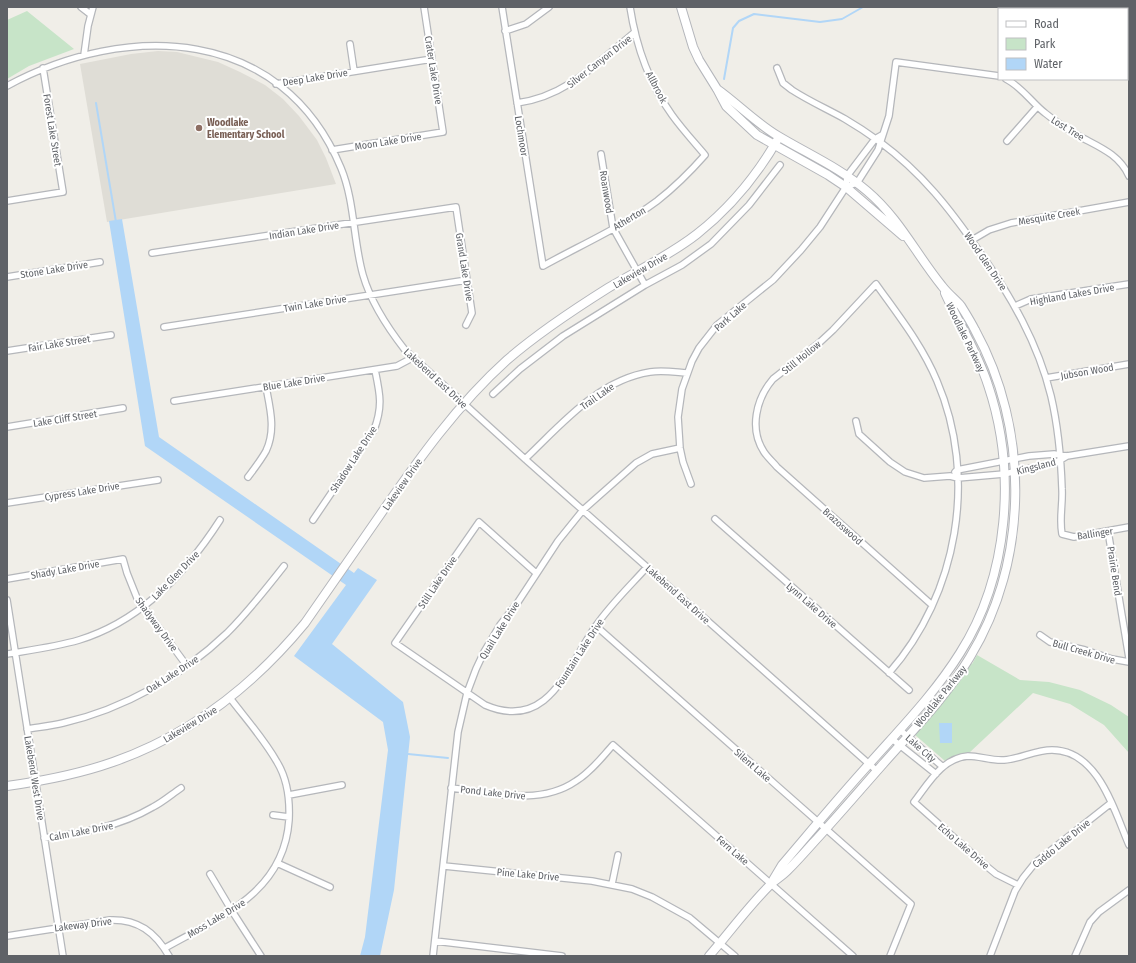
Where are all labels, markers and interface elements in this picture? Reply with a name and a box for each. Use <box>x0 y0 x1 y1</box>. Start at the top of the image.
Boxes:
legend <box>998 8 1128 80</box>
text: Road <box>1034 17 1059 31</box>
street label: Silver Canyon Drive <box>565 33 634 91</box>
street label: Crater Lake Drive <box>422 35 444 105</box>
text: Park <box>1034 37 1056 51</box>
text: Water <box>1034 57 1063 71</box>
street label: Deep Lake Drive <box>282 67 349 89</box>
street label: Allbrook <box>643 70 670 106</box>
street label: Forest Lake Street <box>40 93 64 168</box>
street label: Lost Tree <box>1049 114 1086 144</box>
street label: Lochmoor <box>512 115 530 158</box>
place label: Woodlake Elementary School <box>207 117 285 141</box>
marker: Woodlake Elementary School <box>194 123 204 133</box>
street label: Moon Lake Drive <box>354 131 423 153</box>
street label: Roanwood <box>597 170 615 214</box>
street label: Atherton <box>611 204 648 233</box>
street label: Mesquite Creek <box>1017 206 1081 228</box>
street label: Indian Lake Drive <box>268 220 340 242</box>
street label: Wood Glen Drive <box>961 230 1009 293</box>
street label: Grand Lake Drive <box>453 232 475 302</box>
street label: Lakeview Drive <box>611 250 670 291</box>
street label: Stone Lake Drive <box>20 259 89 281</box>
street label: Highland Lakes Drive <box>1029 282 1115 308</box>
street label: Twin Lake Drive <box>283 293 347 315</box>
street label: Park Lake <box>712 299 749 334</box>
street label: Woodlake Parkway <box>943 301 987 375</box>
street label: Fair Lake Street <box>27 333 92 355</box>
street label: Still Hollow <box>780 338 824 377</box>
street label: Lakebend East Drive <box>401 346 470 411</box>
street label: Jubson Wood <box>1060 361 1115 383</box>
street label: Blue Lake Drive <box>262 372 326 394</box>
street label: Trail Lake <box>578 381 617 413</box>
street label: Lake Cliff Street <box>32 408 99 430</box>
street label: Shadow Lake Drive <box>328 424 380 495</box>
street label: Lakeview Drive <box>380 456 425 513</box>
street label: Kingsland <box>1015 456 1057 478</box>
street label: Cypress Lake Drive <box>44 480 120 504</box>
street label: Brazoswood <box>820 506 865 548</box>
street label: Ballinger <box>1076 525 1115 543</box>
street label: Prairie Bend <box>1104 546 1124 597</box>
street label: Lake Glen Drive <box>149 549 202 603</box>
street label: Still Lake Drive <box>416 554 460 611</box>
street label: Shady Lake Drive <box>30 558 101 582</box>
street label: Lakebend East Drive <box>643 563 712 627</box>
street label: Lynn Lake Drive <box>783 580 839 631</box>
street label: Shadyway Drive <box>132 595 180 654</box>
street label: Quail Lake Drive <box>477 599 523 662</box>
street label: Fountain Lake Drive <box>553 617 607 690</box>
street label: Bull Creek Drive <box>1051 637 1116 667</box>
street label: Oak Lake Drive <box>144 653 201 696</box>
street label: Woodlake Parkway <box>912 663 970 730</box>
street label: Lakeview Drive <box>161 704 220 746</box>
street label: Lake City <box>903 732 938 766</box>
street label: Lakebend West Drive <box>21 735 47 821</box>
street label: Silent Lake <box>732 747 773 785</box>
street label: Pond Lake Drive <box>460 784 526 802</box>
street label: Caddo Lake Drive <box>1030 817 1093 871</box>
street label: Calm Lake Drive <box>48 820 114 844</box>
street label: Echo Lake Drive <box>935 821 991 872</box>
street label: Fern Lake <box>714 833 751 868</box>
street label: Pine Lake Drive <box>496 866 560 884</box>
street label: Moss Lake Drive <box>185 897 248 941</box>
street label: Lakeway Drive <box>54 916 113 934</box>

